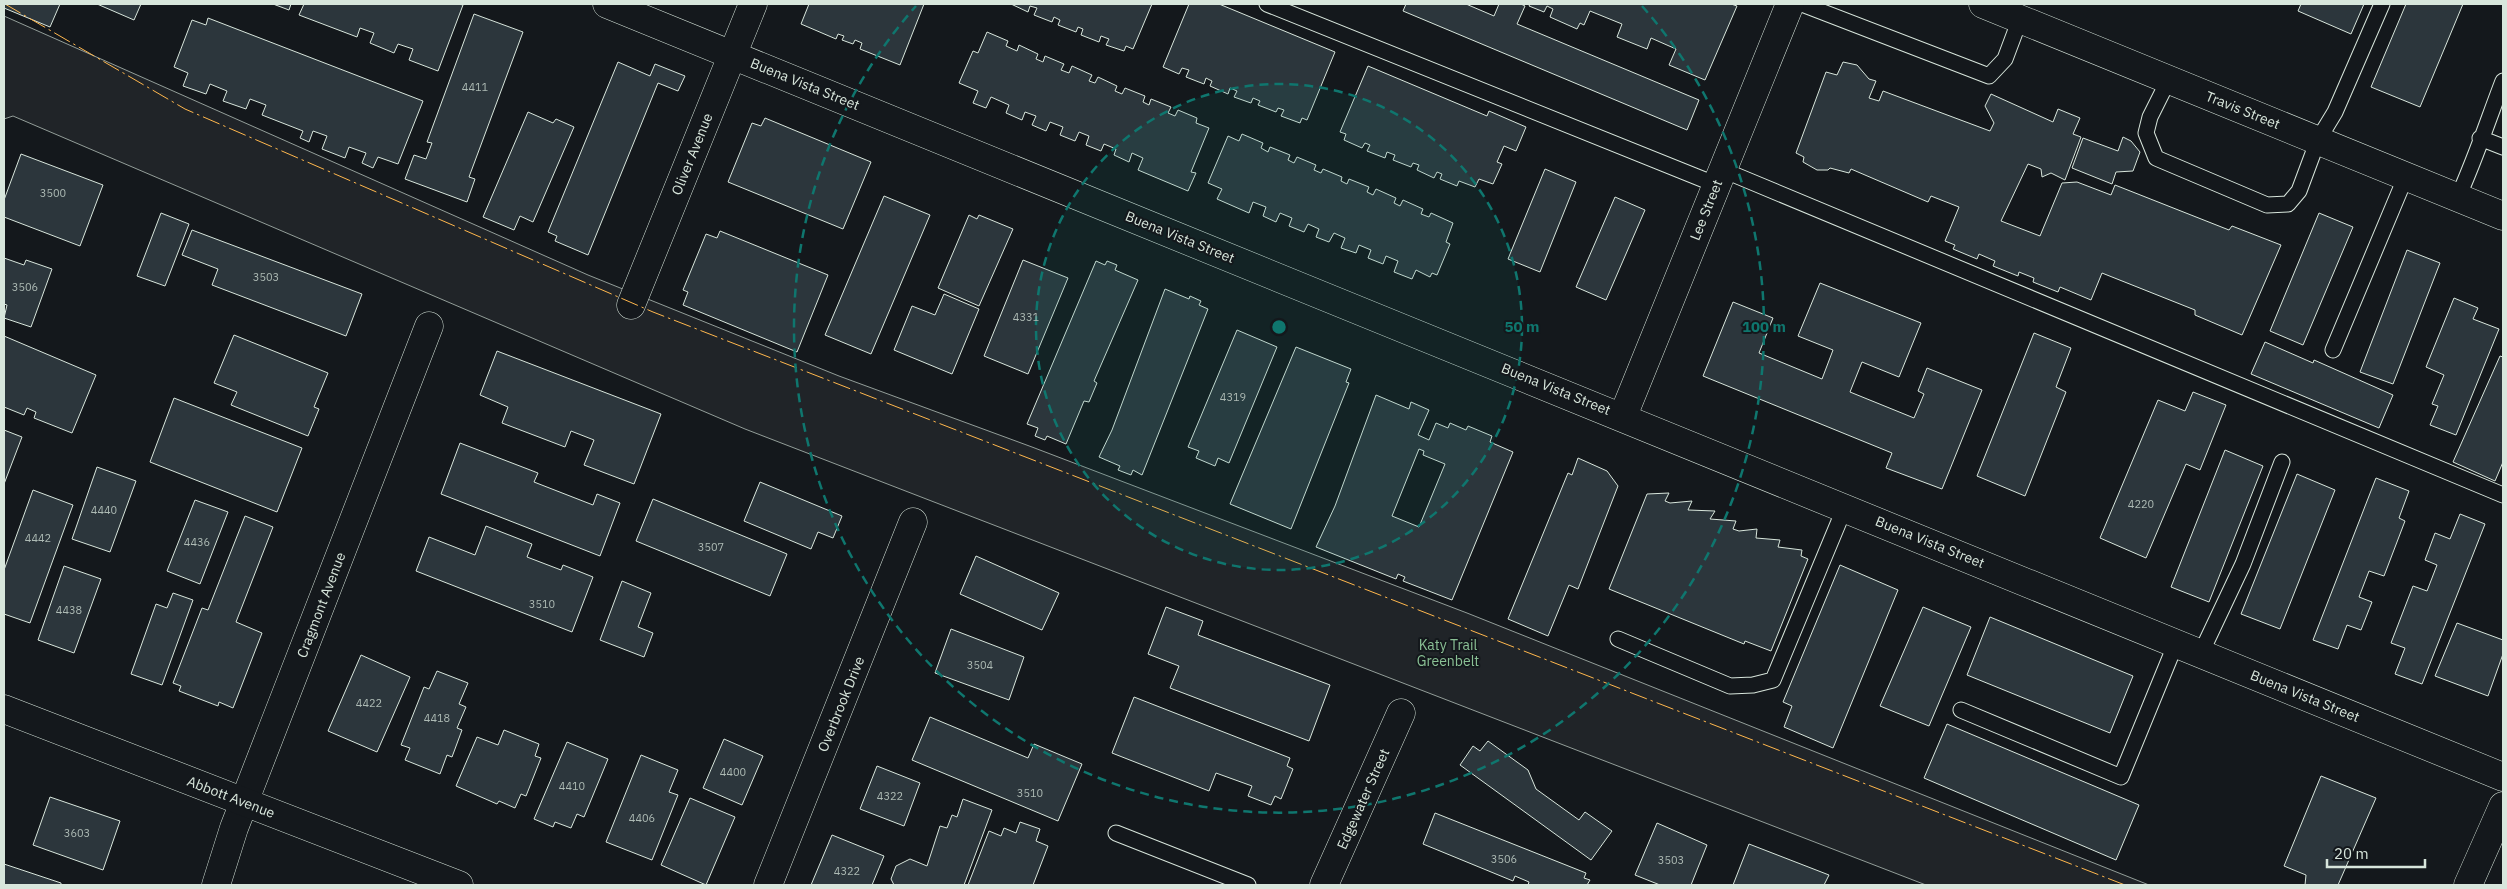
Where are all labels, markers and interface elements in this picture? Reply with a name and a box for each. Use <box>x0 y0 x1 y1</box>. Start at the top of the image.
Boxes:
street label: Buena Vista Street <box>748 54 862 114</box>
house number: 4411 <box>462 80 489 94</box>
street label: Travis Street <box>2203 87 2283 133</box>
street label: Oliver Avenue <box>667 110 717 198</box>
street label: Lee Street <box>1686 177 1726 243</box>
house number: 3500 <box>40 186 66 200</box>
street label: Buena Vista Street <box>1123 207 1237 267</box>
house number: 3503 <box>253 270 279 284</box>
house number: 3506 <box>12 280 38 294</box>
house number: 4331 <box>1013 310 1040 324</box>
text: 50 m <box>1505 317 1539 336</box>
text: 100 m <box>1742 317 1786 336</box>
centre of rings <box>1270 318 1288 336</box>
street label: Buena Vista Street <box>1499 359 1613 419</box>
house number: 4319 <box>1220 390 1246 404</box>
house number: 4220 <box>2128 497 2154 511</box>
house number: 4440 <box>91 503 117 517</box>
street label: Buena Vista Street <box>1873 512 1987 572</box>
house number: 4442 <box>25 531 51 545</box>
house number: 4436 <box>184 535 210 549</box>
house number: 3507 <box>698 540 724 554</box>
street label: Cragmont Avenue <box>293 549 350 660</box>
house number: 3510 <box>529 597 555 611</box>
house number: 4438 <box>56 603 82 617</box>
park label: Katy Trail Greenbelt <box>1417 636 1479 670</box>
street label: Overbrook Drive <box>814 653 868 754</box>
house number: 3504 <box>967 658 994 672</box>
street label: Buena Vista Street <box>2248 666 2362 726</box>
house number: 4422 <box>356 696 382 710</box>
house number: 4418 <box>424 711 450 725</box>
street label: Edgewater Street <box>1333 746 1393 852</box>
house number: 4400 <box>720 765 746 779</box>
street label: Abbott Avenue <box>184 772 278 822</box>
house number: 4410 <box>559 779 585 793</box>
house number: 3510 <box>1017 786 1043 800</box>
house number: 4322 <box>877 789 903 803</box>
house number: 4406 <box>629 811 655 825</box>
house number: 3603 <box>64 826 90 840</box>
scale bar <box>2327 836 2424 868</box>
text: 20 m <box>2334 844 2369 863</box>
house number: 3506 <box>1491 852 1517 866</box>
house number: 3503 <box>1658 853 1684 867</box>
house number: 4322 <box>834 864 860 878</box>

